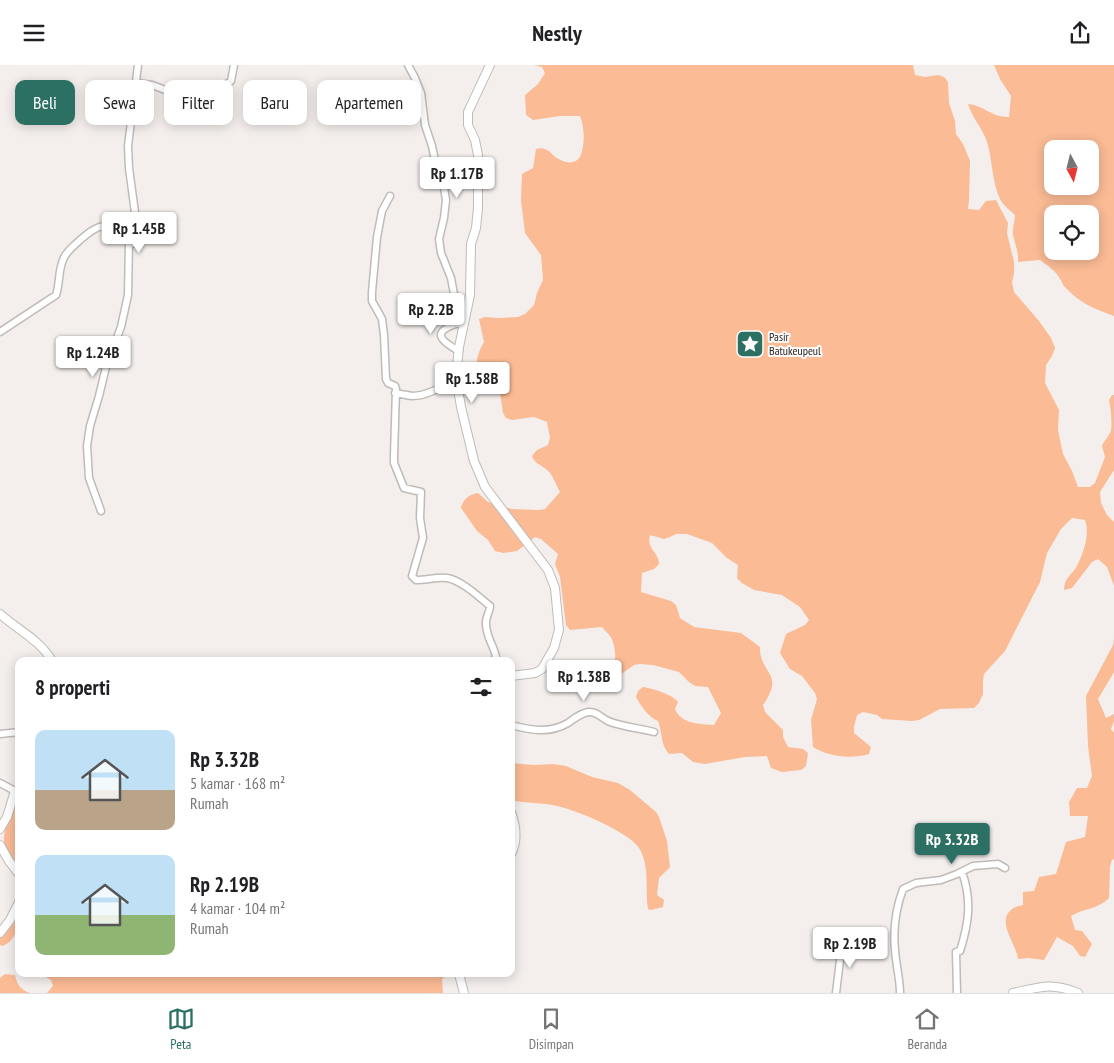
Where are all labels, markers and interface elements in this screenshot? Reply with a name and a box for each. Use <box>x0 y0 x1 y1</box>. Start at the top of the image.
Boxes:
icon: menu <box>20 19 48 47</box>
text: Nestly <box>532 19 582 47</box>
icon: share <box>1066 19 1094 47</box>
chip: Beli <box>15 80 75 125</box>
chip: Sewa <box>85 80 154 125</box>
chip: Filter <box>164 80 233 125</box>
chip: Baru <box>243 80 307 125</box>
chip: Apartemen <box>317 80 421 125</box>
north arrow <box>1044 140 1099 195</box>
map controls <box>1044 140 1099 260</box>
pin: Rp 1.17B <box>405 157 509 199</box>
text: Rp 1.17B <box>431 163 483 183</box>
button: locate <box>1044 205 1099 260</box>
pin: Rp 1.45B <box>87 211 191 254</box>
text: Rp 1.45B <box>113 218 165 238</box>
pin: Rp 2.2B <box>385 293 477 335</box>
text: Rp 2.2B <box>408 299 454 319</box>
place icon: Pasir Batukeupeul <box>735 329 765 359</box>
place label: Pasir Batukeupeul <box>769 329 821 358</box>
pin: Rp 1.24B <box>41 335 145 378</box>
text: Rp 1.24B <box>67 342 119 362</box>
pin: Rp 1.58B <box>420 361 524 404</box>
text: Rp 1.58B <box>446 368 498 388</box>
pin: Rp 1.38B <box>532 659 636 702</box>
text: Rp 1.38B <box>558 666 610 686</box>
icon: filters <box>467 673 495 701</box>
text: 8 properti <box>35 674 110 701</box>
text: Rp 3.32B <box>190 746 259 773</box>
icon: home <box>75 750 135 810</box>
text: 5 kamar · 168 m² <box>190 773 285 793</box>
text: Rumah <box>190 793 228 813</box>
pin: Rp 3.32B <box>900 823 1004 865</box>
text: Rp 3.32B <box>926 829 978 849</box>
text: Rp 2.19B <box>190 871 259 898</box>
icon: home <box>75 875 135 935</box>
text: 4 kamar · 104 m² <box>190 898 285 918</box>
text: Rumah <box>190 918 228 938</box>
pin: Rp 2.19B <box>798 927 902 969</box>
text: Rp 2.19B <box>824 933 876 953</box>
tab: Peta <box>167 1005 195 1053</box>
tab: Disimpan <box>529 1005 574 1053</box>
tab: Beranda <box>907 1005 947 1053</box>

